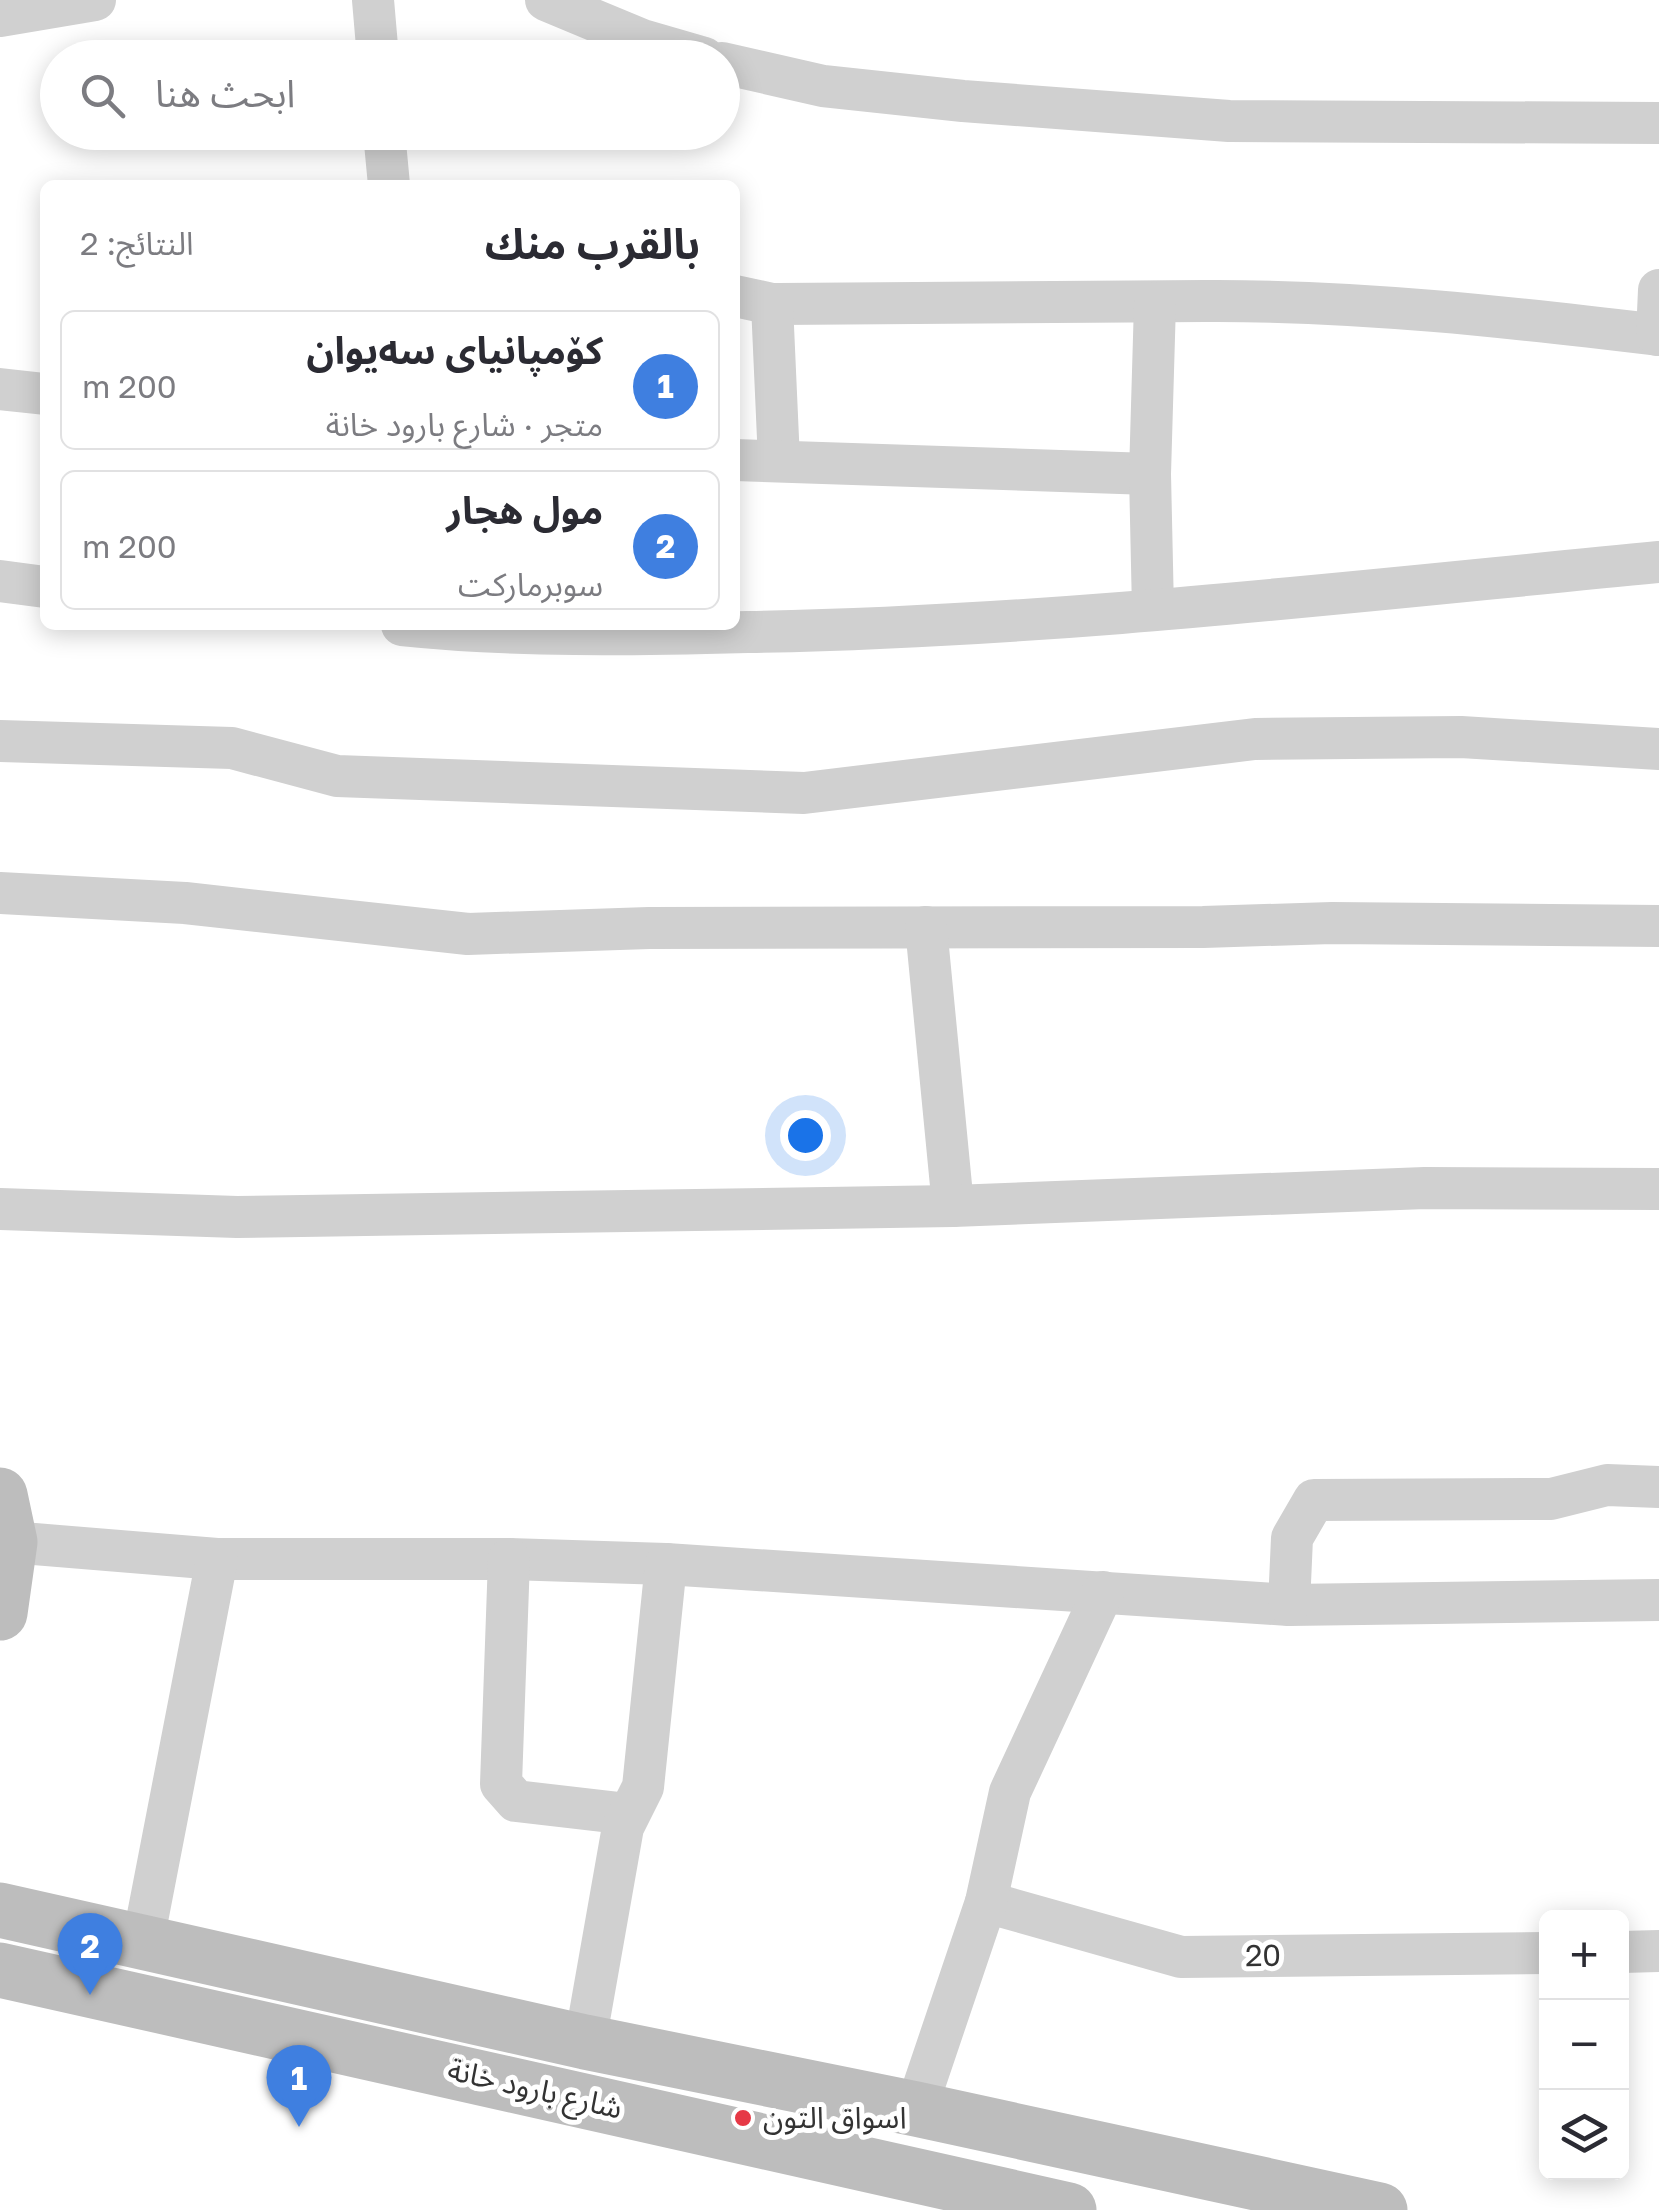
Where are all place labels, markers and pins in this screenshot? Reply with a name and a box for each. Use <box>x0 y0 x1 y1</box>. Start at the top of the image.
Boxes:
pin: 2 <box>58 1912 122 1995</box>
pin: 1 <box>266 2044 332 2127</box>
place label: اسواق التون <box>763 2099 907 2135</box>
marker: اسواق التون <box>732 2107 754 2129</box>

